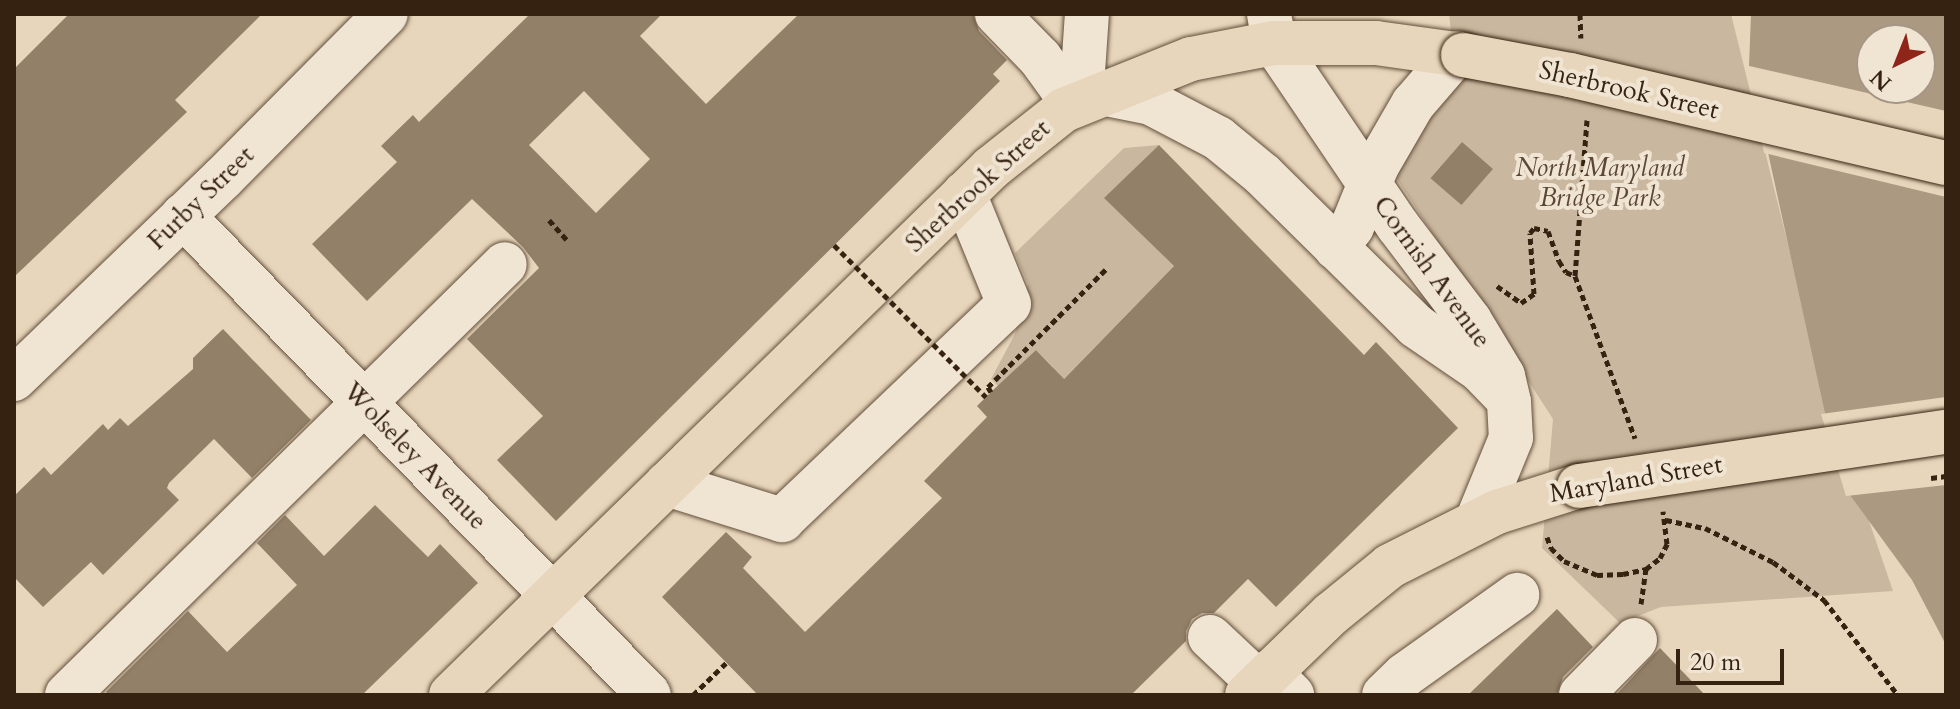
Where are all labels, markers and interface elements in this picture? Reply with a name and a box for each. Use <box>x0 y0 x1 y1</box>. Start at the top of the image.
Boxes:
north arrow <box>1856 24 1936 104</box>
street label: Sherbrook Street <box>1536 54 1722 126</box>
text: N <box>1864 63 1898 98</box>
street label: Sherbrook Street <box>899 113 1057 259</box>
street label: Furby Street <box>141 140 261 256</box>
park label: North Maryland Bridge Park <box>1516 152 1684 214</box>
street label: Cornish Avenue <box>1367 190 1497 354</box>
street label: Wolseley Avenue <box>337 376 493 536</box>
street label: Maryland Street <box>1547 448 1725 510</box>
scale bar <box>1680 633 1788 683</box>
text: 20 m <box>1690 646 1741 679</box>

